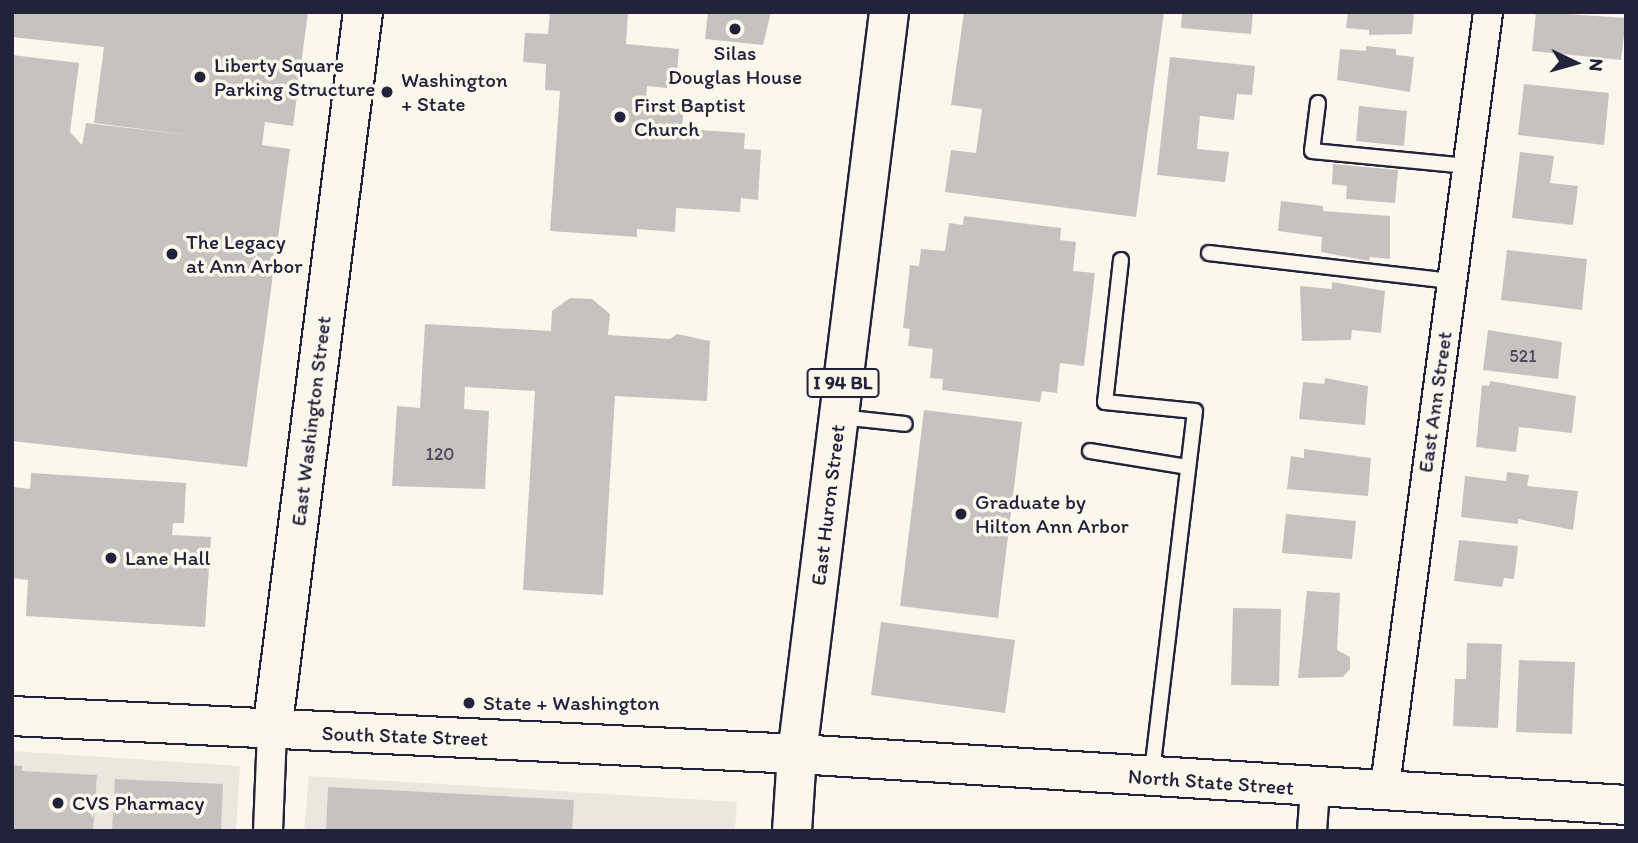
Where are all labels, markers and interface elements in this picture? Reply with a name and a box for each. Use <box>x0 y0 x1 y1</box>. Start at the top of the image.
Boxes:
marker: Silas Douglas House <box>727 21 743 37</box>
north arrow <box>1540 28 1610 98</box>
place label: Silas Douglas House <box>668 40 802 90</box>
place label: Liberty Square Parking Structure <box>214 52 375 102</box>
text: N <box>1584 57 1608 72</box>
place label: Washington + State <box>401 67 508 117</box>
marker: Liberty Square Parking Structure <box>192 69 208 85</box>
marker: Washington + State <box>379 84 395 100</box>
place label: First Baptist Church <box>634 92 747 142</box>
marker: First Baptist Church <box>612 109 628 125</box>
place label: The Legacy at Ann Arbor <box>186 229 302 279</box>
marker: The Legacy at Ann Arbor <box>164 246 180 262</box>
street label: East Washington Street <box>286 315 336 527</box>
street label: East Ann Street <box>1413 330 1457 474</box>
house number: 521 <box>1509 345 1537 367</box>
road number: I 94 BL <box>806 368 880 398</box>
street label: East Huron Street <box>806 424 850 586</box>
house number: 120 <box>426 443 454 465</box>
place label: Graduate by Hilton Ann Arbor <box>975 489 1129 539</box>
marker: Graduate by Hilton Ann Arbor <box>953 506 969 522</box>
place label: Lane Hall <box>125 545 210 571</box>
marker: Lane Hall <box>103 550 119 566</box>
place label: State + Washington <box>483 690 659 716</box>
marker: State + Washington <box>461 695 477 711</box>
street label: South State Street <box>322 721 488 751</box>
street label: North State Street <box>1127 764 1295 800</box>
place label: CVS Pharmacy <box>72 790 204 816</box>
marker: CVS Pharmacy <box>50 795 66 811</box>

